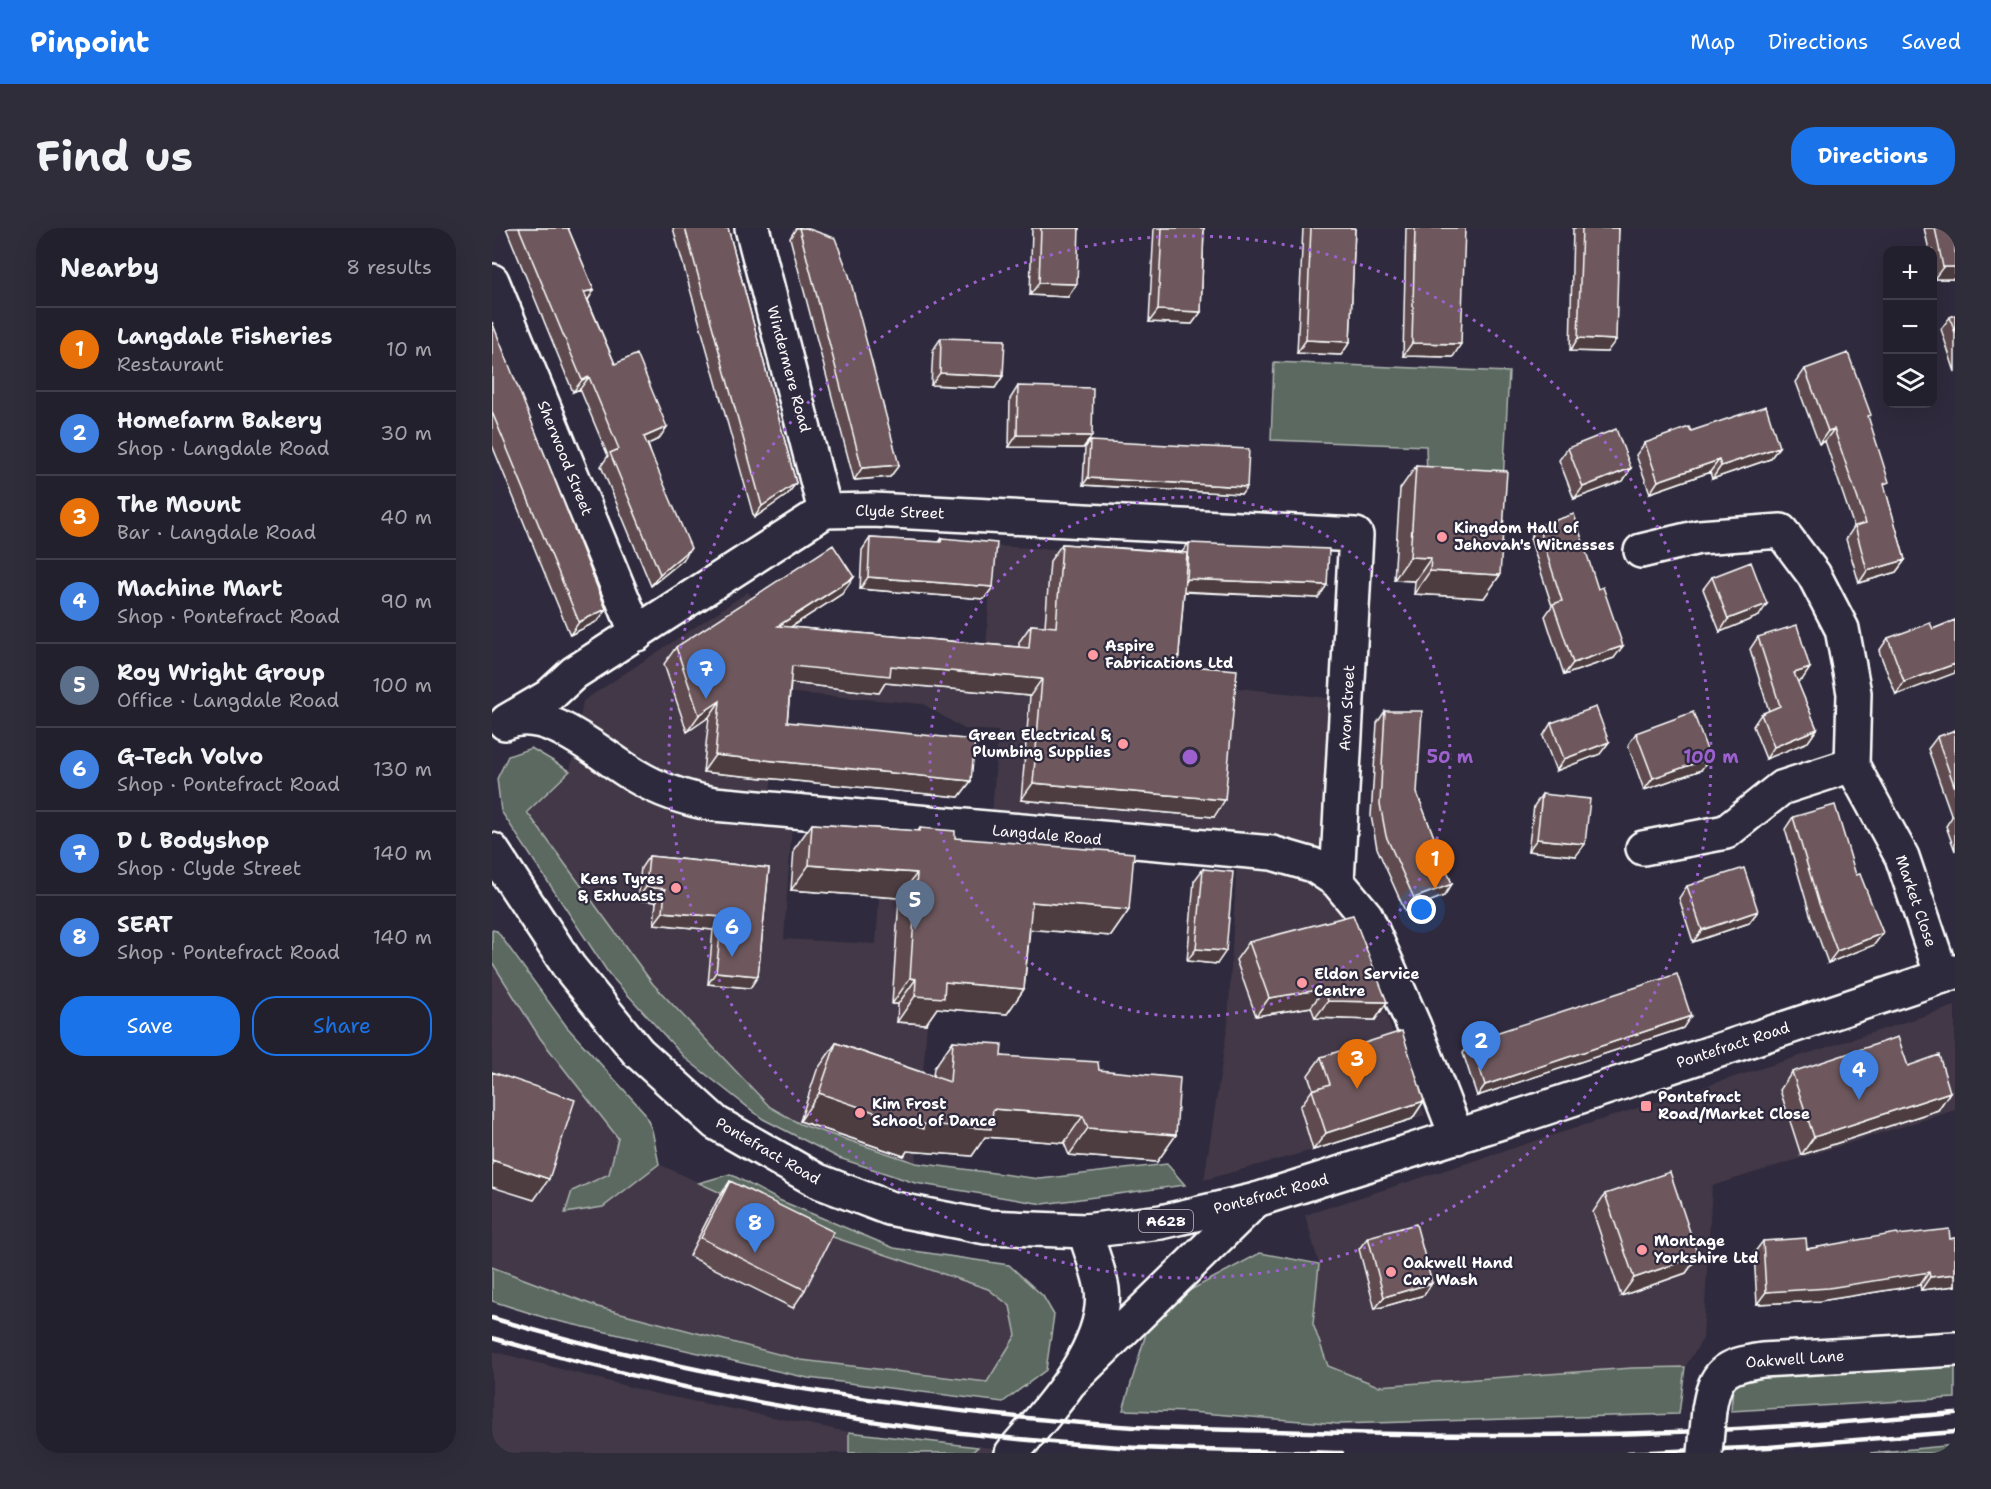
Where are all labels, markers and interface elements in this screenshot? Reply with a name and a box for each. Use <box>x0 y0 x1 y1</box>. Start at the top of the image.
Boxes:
text: Pinpoint <box>30 23 149 61</box>
text: Map <box>1690 28 1735 56</box>
text: Directions <box>1768 28 1868 56</box>
text: Saved <box>1901 28 1961 56</box>
button: Directions <box>1791 127 1955 185</box>
text: Find us <box>36 128 193 184</box>
map controls <box>1883 246 1937 408</box>
button: + <box>1883 246 1937 300</box>
text: Nearby <box>60 250 159 285</box>
text: 8 results <box>346 254 432 280</box>
button: − <box>1883 300 1937 354</box>
street label: Windermere Road <box>762 303 816 435</box>
text: Langdale Fisheries <box>117 322 332 351</box>
text: 1 <box>75 336 84 362</box>
text: 10 m <box>386 336 432 362</box>
text: Restaurant <box>117 351 224 377</box>
button: layers <box>1883 354 1937 408</box>
street label: Sherwood Street <box>533 398 597 518</box>
text: Homefarm Bakery <box>117 406 322 435</box>
text: 2 <box>73 420 87 446</box>
text: 30 m <box>380 420 432 446</box>
text: Shop · Langdale Road <box>117 435 330 461</box>
text: The Mount <box>117 490 241 519</box>
street label: Clyde Street <box>855 500 945 524</box>
text: 3 <box>73 504 87 530</box>
text: 40 m <box>380 504 432 530</box>
place label: Kingdom Hall of Jehovah's Witnesses <box>1454 518 1615 555</box>
text: Bar · Langdale Road <box>117 519 316 545</box>
marker: Kingdom Hall of Jehovah's Witnesses <box>1435 530 1449 544</box>
text: Machine Mart <box>117 574 282 603</box>
text: 4 <box>73 588 87 614</box>
text: 90 m <box>380 588 432 614</box>
text: Shop · Pontefract Road <box>117 603 340 629</box>
place label: Aspire Fabrications Ltd <box>1105 636 1233 673</box>
marker: Aspire Fabrications Ltd <box>1086 648 1100 662</box>
pin: 7 <box>686 650 726 699</box>
text: Roy Wright Group <box>117 658 325 687</box>
street label: Avon Street <box>1335 665 1359 751</box>
text: 5 <box>73 672 86 698</box>
text: 100 m <box>372 672 432 698</box>
text: Office · Langdale Road <box>117 687 339 713</box>
place label: Green Electrical & Plumbing Supplies <box>968 725 1112 762</box>
marker: Green Electrical & Plumbing Supplies <box>1116 737 1130 751</box>
text: G-Tech Volvo <box>117 742 263 771</box>
text: 50 m <box>1427 745 1474 769</box>
text: 100 m <box>1683 745 1739 769</box>
centre of rings <box>1180 747 1200 767</box>
text: 6 <box>73 756 87 782</box>
text: 130 m <box>373 756 432 782</box>
text: Shop · Pontefract Road <box>117 771 340 797</box>
street label: Langdale Road <box>991 820 1103 850</box>
text: D L Bodyshop <box>117 826 269 855</box>
text: 7 <box>73 840 87 866</box>
text: 140 m <box>373 840 432 866</box>
pin: 1 <box>1416 840 1454 889</box>
street label: Market Close <box>1891 852 1941 950</box>
text: Shop · Clyde Street <box>117 855 301 881</box>
place label: Kens Tyres & Exhuasts <box>578 869 664 906</box>
pin: 5 <box>896 880 934 930</box>
marker: Kens Tyres & Exhuasts <box>669 881 683 895</box>
your location <box>1407 895 1436 924</box>
pin: 6 <box>712 908 752 957</box>
text: SEAT <box>117 910 173 939</box>
text: 8 <box>73 924 87 950</box>
text: 140 m <box>373 924 432 950</box>
text: Shop · Pontefract Road <box>117 939 340 965</box>
place label: Eldon Service Centre <box>1314 964 1420 1001</box>
marker: Eldon Service Centre <box>1295 976 1309 990</box>
button: Save <box>60 996 240 1056</box>
button: Share <box>252 996 432 1056</box>
street label: Pontefract Road <box>1674 1017 1793 1073</box>
pin: 2 <box>1462 1022 1500 1071</box>
pin: 3 <box>1338 1040 1376 1089</box>
pin: 4 <box>1840 1050 1878 1100</box>
place label: Pontefract Road/Market Close <box>1658 1087 1810 1124</box>
place label: Kim Frost School of Dance <box>872 1094 996 1131</box>
marker: Pontefract Road/Market Close <box>1639 1099 1653 1113</box>
marker: Kim Frost School of Dance <box>853 1106 867 1120</box>
street label: Pontefract Road <box>712 1113 824 1189</box>
street label: Pontefract Road <box>1211 1169 1331 1219</box>
pin: 8 <box>736 1204 774 1253</box>
road number: A628 <box>1139 1210 1193 1232</box>
place label: Montage Yorkshire Ltd <box>1654 1231 1759 1268</box>
marker: Montage Yorkshire Ltd <box>1635 1243 1649 1257</box>
place label: Oakwell Hand Car Wash <box>1403 1253 1513 1290</box>
marker: Oakwell Hand Car Wash <box>1384 1265 1398 1279</box>
street label: Oakwell Lane <box>1745 1346 1845 1372</box>

